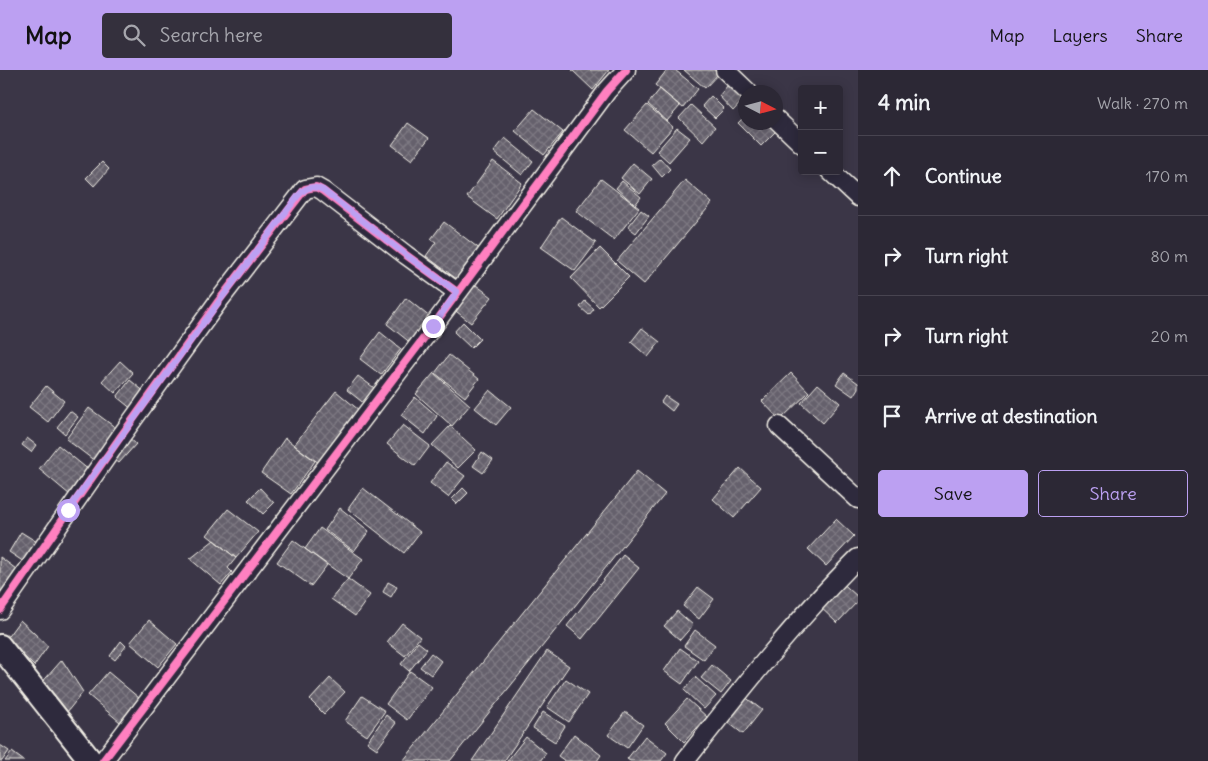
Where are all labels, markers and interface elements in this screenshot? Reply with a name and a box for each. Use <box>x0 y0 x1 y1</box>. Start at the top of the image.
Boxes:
search box <box>102 13 452 58</box>
text: Map <box>25 20 72 50</box>
icon: search <box>120 21 148 49</box>
text: Search here <box>160 23 263 47</box>
text: Map <box>989 24 1024 47</box>
text: Layers <box>1052 24 1108 47</box>
text: Share <box>1136 24 1183 47</box>
north arrow <box>738 85 783 130</box>
map controls <box>798 85 843 175</box>
button: + <box>798 85 843 130</box>
text: 4 min <box>878 89 930 116</box>
text: Walk · 270 m <box>1097 93 1188 113</box>
button: − <box>798 130 843 175</box>
icon: ahead <box>878 162 906 190</box>
text: Continue <box>925 164 1002 188</box>
text: 170 m <box>1145 166 1188 186</box>
icon: right <box>878 242 906 270</box>
text: Turn right <box>925 244 1008 268</box>
text: 80 m <box>1150 246 1188 266</box>
route end <box>422 315 445 338</box>
icon: right <box>878 322 906 350</box>
text: Turn right <box>925 324 1008 348</box>
text: 20 m <box>1151 326 1188 346</box>
icon: arrive <box>878 402 906 430</box>
text: Arrive at destination <box>925 404 1098 428</box>
button: Save <box>878 470 1028 517</box>
button: Share <box>1038 470 1188 517</box>
route start <box>57 499 80 522</box>

